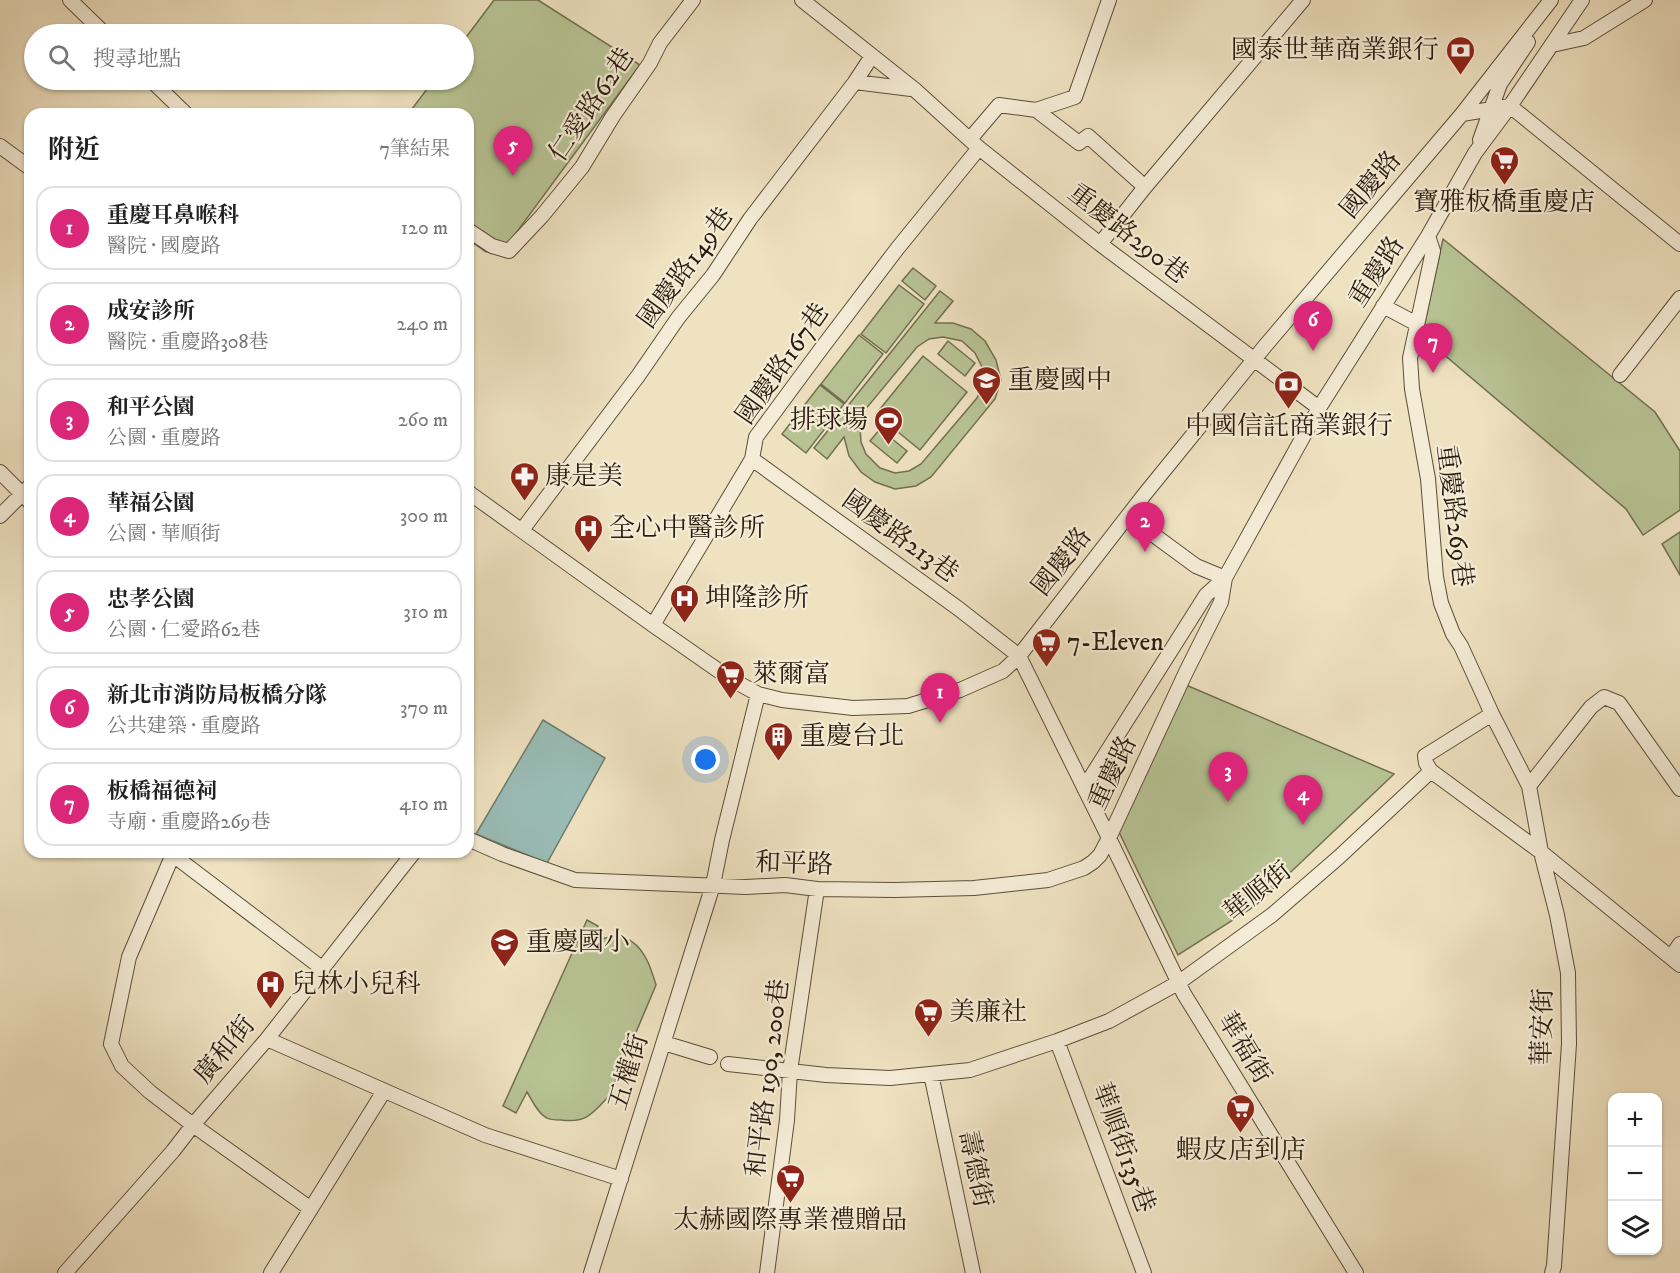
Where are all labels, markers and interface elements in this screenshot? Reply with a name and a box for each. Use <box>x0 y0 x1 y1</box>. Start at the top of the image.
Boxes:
search box <box>24 24 474 90</box>
place label: 國泰世華商業銀行 <box>1231 34 1439 67</box>
bank icon: 國泰世華商業銀行 <box>1444 34 1476 76</box>
icon: search <box>45 41 78 74</box>
street label: 仁愛路62巷 <box>542 42 642 168</box>
text: 搜尋地點 <box>93 46 181 73</box>
pin: 5 <box>494 126 532 176</box>
text: 附近 <box>48 134 100 167</box>
text: 7筆結果 <box>379 137 450 162</box>
supermarket icon: 寶雅板橋重慶店 <box>1488 144 1520 186</box>
street label: 國慶路 <box>1333 145 1409 225</box>
street label: 重慶路290巷 <box>1061 177 1195 291</box>
place label: 寶雅板橋重慶店 <box>1413 186 1595 219</box>
street label: 國慶路149巷 <box>631 201 741 335</box>
text: 重慶耳鼻喉科 <box>107 202 239 229</box>
text: 1 <box>66 216 73 241</box>
text: 120 m <box>401 216 448 241</box>
street label: 重慶路 <box>1342 230 1412 314</box>
text: 醫院 · 國慶路 <box>107 234 220 259</box>
street label: 國慶路167巷 <box>729 297 837 431</box>
text: 成安診所 <box>107 298 195 325</box>
pin: 6 <box>1294 302 1332 351</box>
text: 2 <box>65 312 74 337</box>
text: 240 m <box>397 312 448 337</box>
pin: 7 <box>1414 324 1452 373</box>
text: 醫院 · 重慶路308巷 <box>107 330 269 355</box>
school or university icon: 重慶國中 <box>971 364 1003 406</box>
place label: 重慶國中 <box>1008 364 1112 397</box>
bank icon: 中國信託商業銀行 <box>1273 368 1305 410</box>
text: 和平公園 <box>107 394 195 421</box>
place label: 排球場 <box>790 404 868 437</box>
sports icon: 排球場 <box>873 404 905 446</box>
text: 3 <box>66 408 73 433</box>
text: 260 m <box>398 408 448 433</box>
place label: 中國信託商業銀行 <box>1185 410 1393 443</box>
text: 公園 · 重慶路 <box>107 426 220 451</box>
street label: 重慶路269巷 <box>1429 443 1479 589</box>
pharmacy icon: 康是美 <box>508 460 540 502</box>
place label: 康是美 <box>545 460 623 493</box>
street label: 國慶路213巷 <box>835 484 965 590</box>
text: 華福公園 <box>107 490 195 517</box>
pin: 2 <box>1126 502 1164 552</box>
text: 4 <box>64 504 75 529</box>
text: 300 m <box>400 504 448 529</box>
hospital icon: 全心中醫診所 <box>572 512 604 554</box>
place label: 全心中醫診所 <box>609 512 765 545</box>
street label: 國慶路 <box>1025 521 1099 603</box>
text: 公園 · 華順街 <box>107 522 220 547</box>
hospital icon: 坤隆診所 <box>668 582 700 624</box>
place label: 坤隆診所 <box>705 582 809 615</box>
text: 忠孝公園 <box>107 586 195 613</box>
text: 5 <box>65 600 74 625</box>
text: 310 m <box>403 600 448 625</box>
text: 公園 · 仁愛路62巷 <box>107 618 261 643</box>
supermarket icon: 7-Eleven <box>1030 626 1062 668</box>
place label: 7-Eleven <box>1067 626 1164 659</box>
supermarket icon: 萊爾富 <box>715 658 747 700</box>
place label: 萊爾富 <box>752 658 830 691</box>
pin: 1 <box>920 674 960 723</box>
text: 新北市消防局板橋分隊 <box>107 682 327 709</box>
text: 6 <box>64 696 75 721</box>
text: 370 m <box>400 696 448 721</box>
text: 公共建築 · 重慶路 <box>107 714 260 739</box>
building icon: 重慶台北 <box>763 720 795 762</box>
place label: 重慶台北 <box>800 720 904 753</box>
street label: 重慶路 <box>1082 731 1144 815</box>
your location <box>691 745 720 774</box>
pin: 3 <box>1208 752 1248 802</box>
pin: 4 <box>1284 776 1322 825</box>
text: 板橋福德祠 <box>107 778 217 805</box>
text: 7 <box>64 792 75 817</box>
text: 410 m <box>399 792 448 817</box>
text: 寺廟 · 重慶路269巷 <box>107 810 271 835</box>
street label: 和平路 <box>754 846 834 882</box>
street label: 華順街 <box>1217 855 1299 929</box>
school or university icon: 重慶國小 <box>489 926 521 968</box>
place label: 重慶國小 <box>526 926 630 959</box>
hospital icon: 兒林小兒科 <box>254 968 286 1010</box>
place label: 兒林小兒科 <box>291 968 421 1001</box>
street label: 和平路 190, 200巷 <box>739 977 797 1179</box>
street label: 華安街 <box>1526 988 1560 1066</box>
supermarket icon: 美廉社 <box>912 996 944 1038</box>
place label: 美廉社 <box>949 996 1027 1029</box>
street label: 華福街 <box>1210 1006 1278 1090</box>
street label: 廣和街 <box>187 1010 263 1090</box>
street label: 五權街 <box>602 1030 656 1114</box>
street label: 華順街135巷 <box>1084 1078 1162 1218</box>
supermarket icon: 蝦皮店到店 <box>1225 1092 1257 1134</box>
map controls <box>1608 1093 1662 1255</box>
button: + <box>1608 1093 1662 1147</box>
street label: 壽德街 <box>951 1127 999 1211</box>
place label: 蝦皮店到店 <box>1176 1134 1306 1167</box>
button: − <box>1608 1147 1662 1201</box>
supermarket icon: 太赫國際專業禮贈品 <box>774 1162 806 1204</box>
button: layers <box>1608 1201 1662 1255</box>
place label: 太赫國際專業禮贈品 <box>673 1204 907 1237</box>

